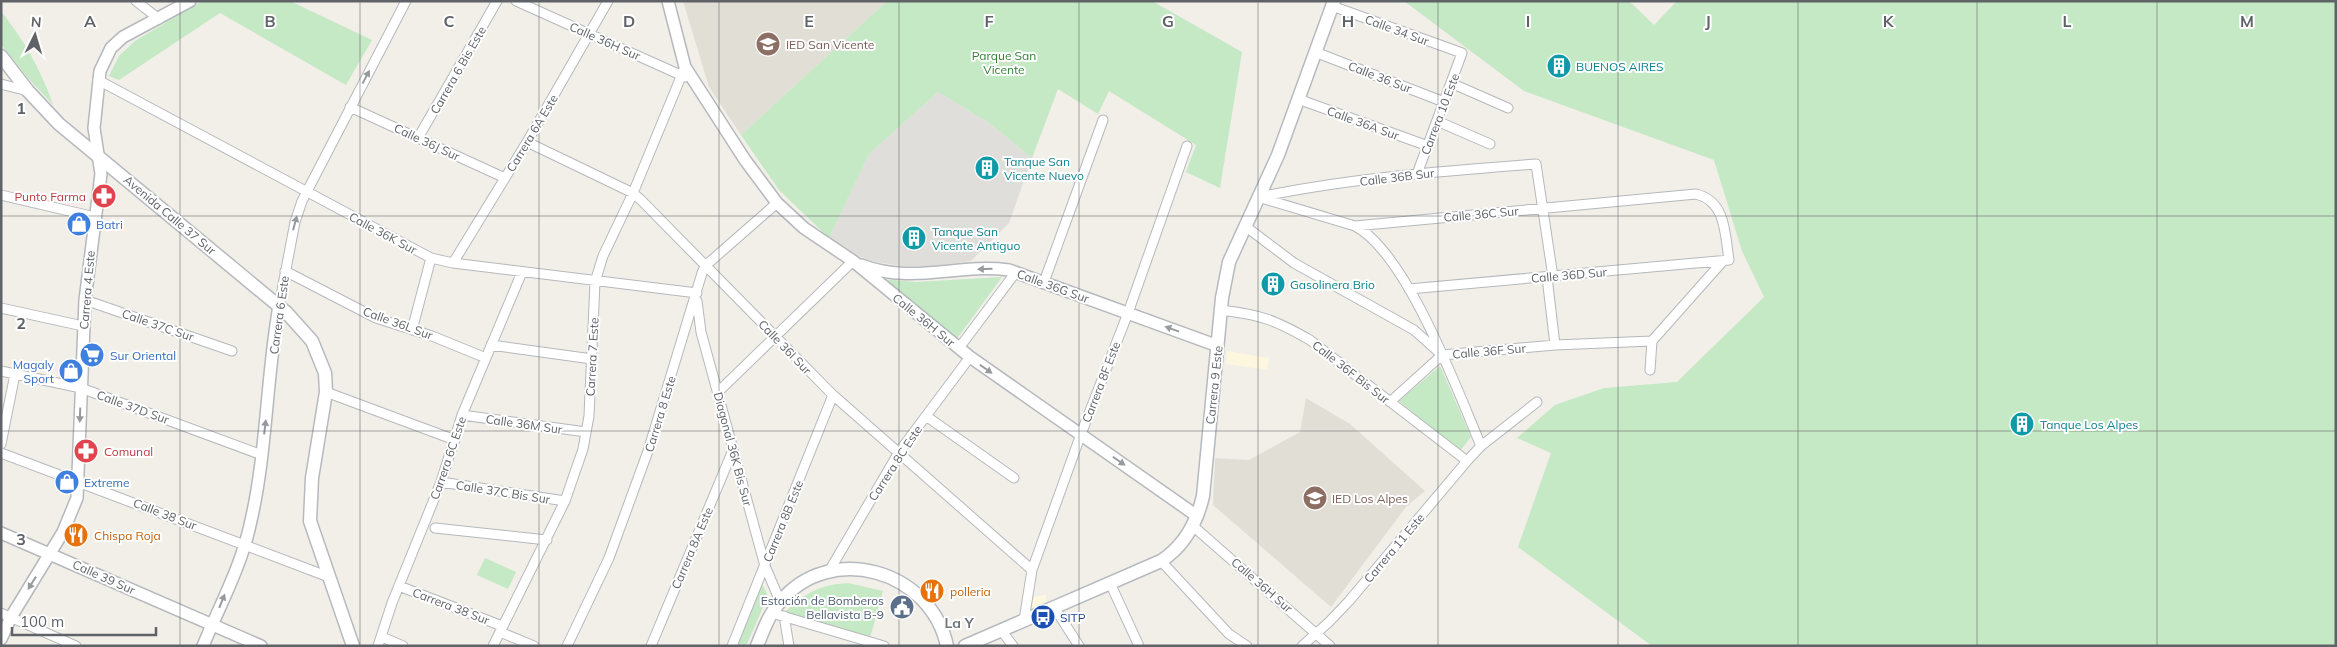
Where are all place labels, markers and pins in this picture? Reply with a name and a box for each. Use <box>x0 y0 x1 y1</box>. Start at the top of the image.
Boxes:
school or university icon: IED San Vicente <box>755 31 781 57</box>
place label: IED San Vicente <box>786 37 874 52</box>
building icon: BUENOS AIRES <box>1546 53 1572 79</box>
place label: BUENOS AIRES <box>1576 59 1663 74</box>
place label: Tanque San Vicente Nuevo <box>1004 154 1084 183</box>
building icon: Tanque San Vicente Nuevo <box>974 155 1000 181</box>
pharmacy icon: Punto Farma <box>91 183 117 209</box>
place label: Punto Farma <box>14 189 86 204</box>
shop icon: Batri <box>66 211 92 237</box>
place label: Batri <box>96 217 123 232</box>
place label: Tanque San Vicente Antiguo <box>932 224 1020 253</box>
building icon: Tanque San Vicente Antiguo <box>901 225 927 251</box>
building icon: Gasolinera Brio <box>1260 271 1286 297</box>
place label: Gasolinera Brio <box>1290 277 1375 292</box>
supermarket icon: Sur Oriental <box>79 342 105 368</box>
place label: Sur Oriental <box>110 348 176 363</box>
place label: Magaly Sport <box>13 357 55 386</box>
shop icon: Magaly Sport <box>58 358 84 384</box>
building icon: Tanque Los Alpes <box>2009 411 2035 437</box>
place label: Tanque Los Alpes <box>2040 417 2138 432</box>
pharmacy icon: Comunal <box>73 438 99 464</box>
place label: Comunal <box>104 444 153 459</box>
shop icon: Extreme <box>54 469 80 495</box>
place label: Extreme <box>84 475 130 490</box>
school or university icon: IED Los Alpes <box>1302 485 1328 511</box>
place label: IED Los Alpes <box>1332 491 1408 506</box>
restaurant icon: Chispa Roja <box>63 522 89 548</box>
place label: Chispa Roja <box>94 528 161 543</box>
restaurant icon: polleria <box>919 578 945 604</box>
place label: polleria <box>950 584 991 599</box>
place label: Estación de Bomberos Bellavista B-9 <box>761 593 884 622</box>
public building icon: Estación de Bomberos Bellavista B-9 <box>889 594 915 620</box>
bus stop icon: SITP <box>1030 604 1056 630</box>
place label: SITP <box>1060 610 1086 625</box>

